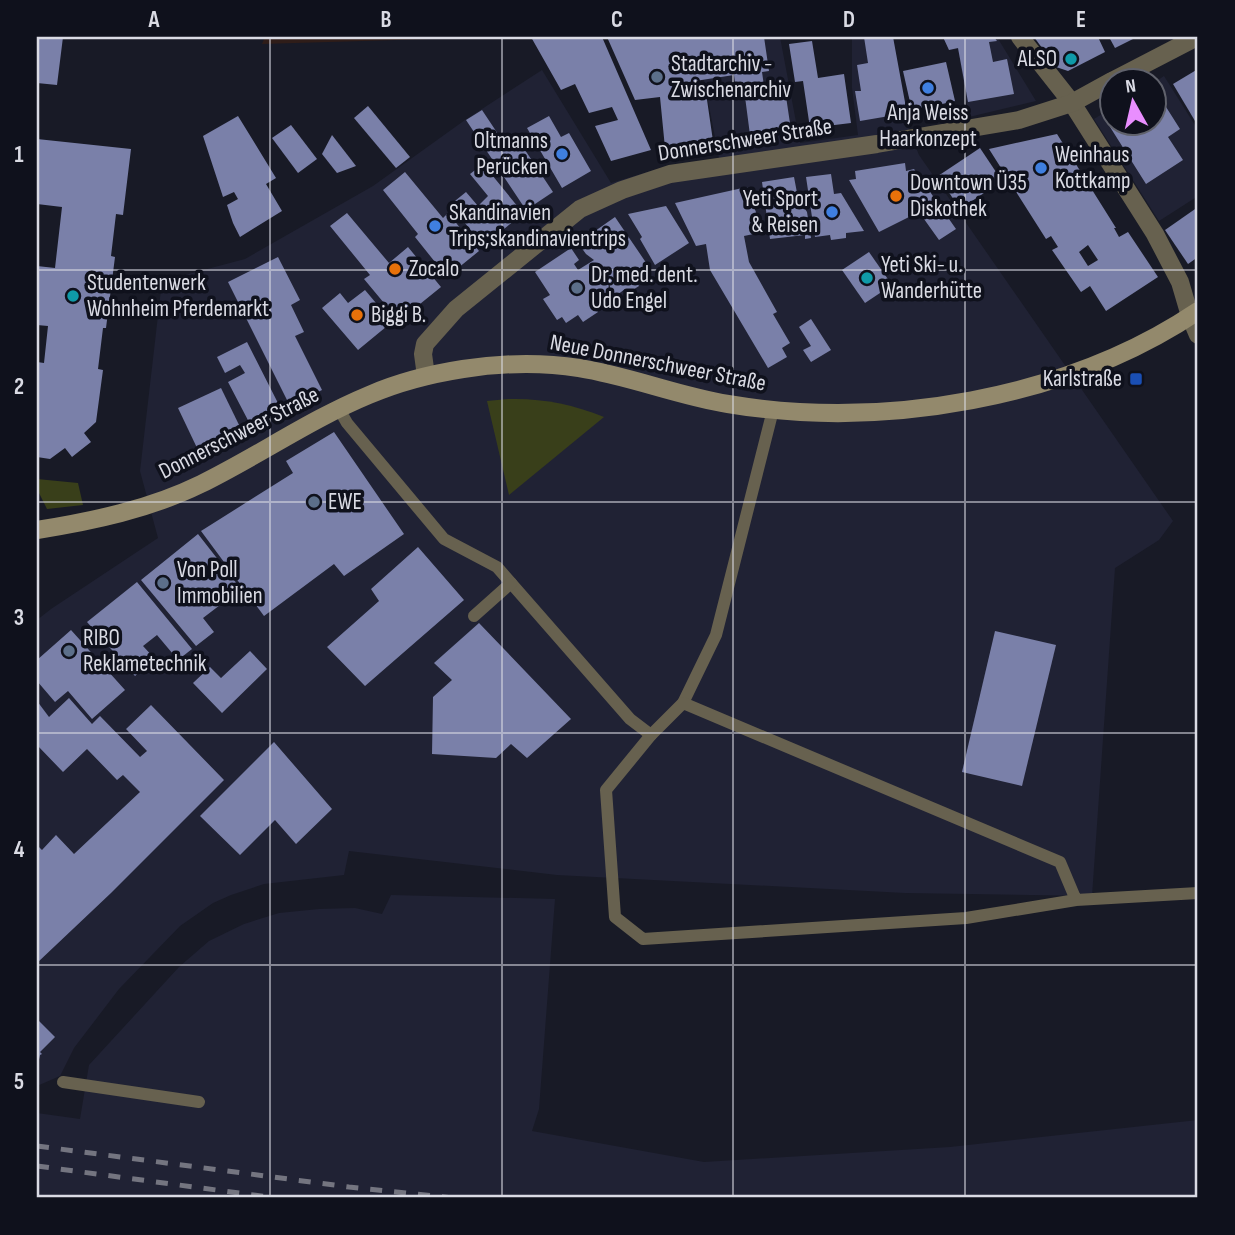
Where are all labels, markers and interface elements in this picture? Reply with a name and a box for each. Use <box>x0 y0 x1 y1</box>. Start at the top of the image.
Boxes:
text: A <box>148 6 161 34</box>
text: B <box>381 6 392 34</box>
text: C <box>611 6 623 34</box>
text: D <box>843 6 855 34</box>
text: E <box>1076 6 1086 34</box>
place label: ALSO <box>1017 45 1057 73</box>
place label: Stadtarchiv - Zwischenarchiv <box>671 50 791 104</box>
marker: ALSO <box>1063 51 1079 67</box>
north arrow <box>1098 66 1168 136</box>
marker: Stadtarchiv - Zwischenarchiv <box>649 69 665 85</box>
text: N <box>1124 75 1137 99</box>
marker: Anja Weiss Haarkonzept <box>920 80 936 96</box>
place label: Anja Weiss Haarkonzept <box>879 99 977 153</box>
street label: Donnerschweer Straße <box>656 112 834 168</box>
place label: Oltmanns Perücken <box>474 127 548 181</box>
text: 1 <box>14 141 24 169</box>
place label: Weinhaus Kottkamp <box>1055 141 1131 195</box>
marker: Oltmanns Perücken <box>554 146 570 162</box>
marker: Weinhaus Kottkamp <box>1033 160 1049 176</box>
place label: Downtown Ü35 Diskothek <box>910 169 1027 223</box>
place label: Yeti Sport & Reisen <box>743 185 818 239</box>
marker: Downtown Ü35 Diskothek <box>888 188 904 204</box>
place label: Skandinavien Trips;skandinavientrips <box>449 199 626 253</box>
marker: Yeti Sport & Reisen <box>824 204 840 220</box>
marker: Skandinavien Trips;skandinavientrips <box>427 218 443 234</box>
place label: Yeti Ski- u. Wanderhütte <box>881 251 982 305</box>
place label: Zocalo <box>409 255 459 283</box>
marker: Zocalo <box>387 261 403 277</box>
place label: Dr. med. dent. Udo Engel <box>591 261 698 315</box>
place label: Studentenwerk Wohnheim Pferdemarkt <box>87 269 269 323</box>
marker: Yeti Ski- u. Wanderhütte <box>859 270 875 286</box>
marker: Dr. med. dent. Udo Engel <box>569 280 585 296</box>
marker: Studentenwerk Wohnheim Pferdemarkt <box>65 288 81 304</box>
place label: Biggi B. <box>371 301 426 329</box>
marker: Biggi B. <box>349 307 365 323</box>
street label: Neue Donnerschweer Straße <box>548 328 768 398</box>
place label: Karlstraße <box>1043 365 1122 393</box>
marker: Karlstraße <box>1128 371 1144 387</box>
text: 2 <box>14 373 24 401</box>
street label: Donnerschweer Straße <box>154 381 324 485</box>
place label: EWE <box>328 488 362 516</box>
marker: EWE <box>306 494 322 510</box>
place label: Von Poll Immobilien <box>177 556 263 610</box>
marker: Von Poll Immobilien <box>155 575 171 591</box>
text: 3 <box>14 604 24 632</box>
place label: RIBO Reklametechnik <box>83 624 207 678</box>
marker: RIBO Reklametechnik <box>61 643 77 659</box>
text: 4 <box>14 836 25 864</box>
text: 5 <box>14 1068 24 1096</box>

